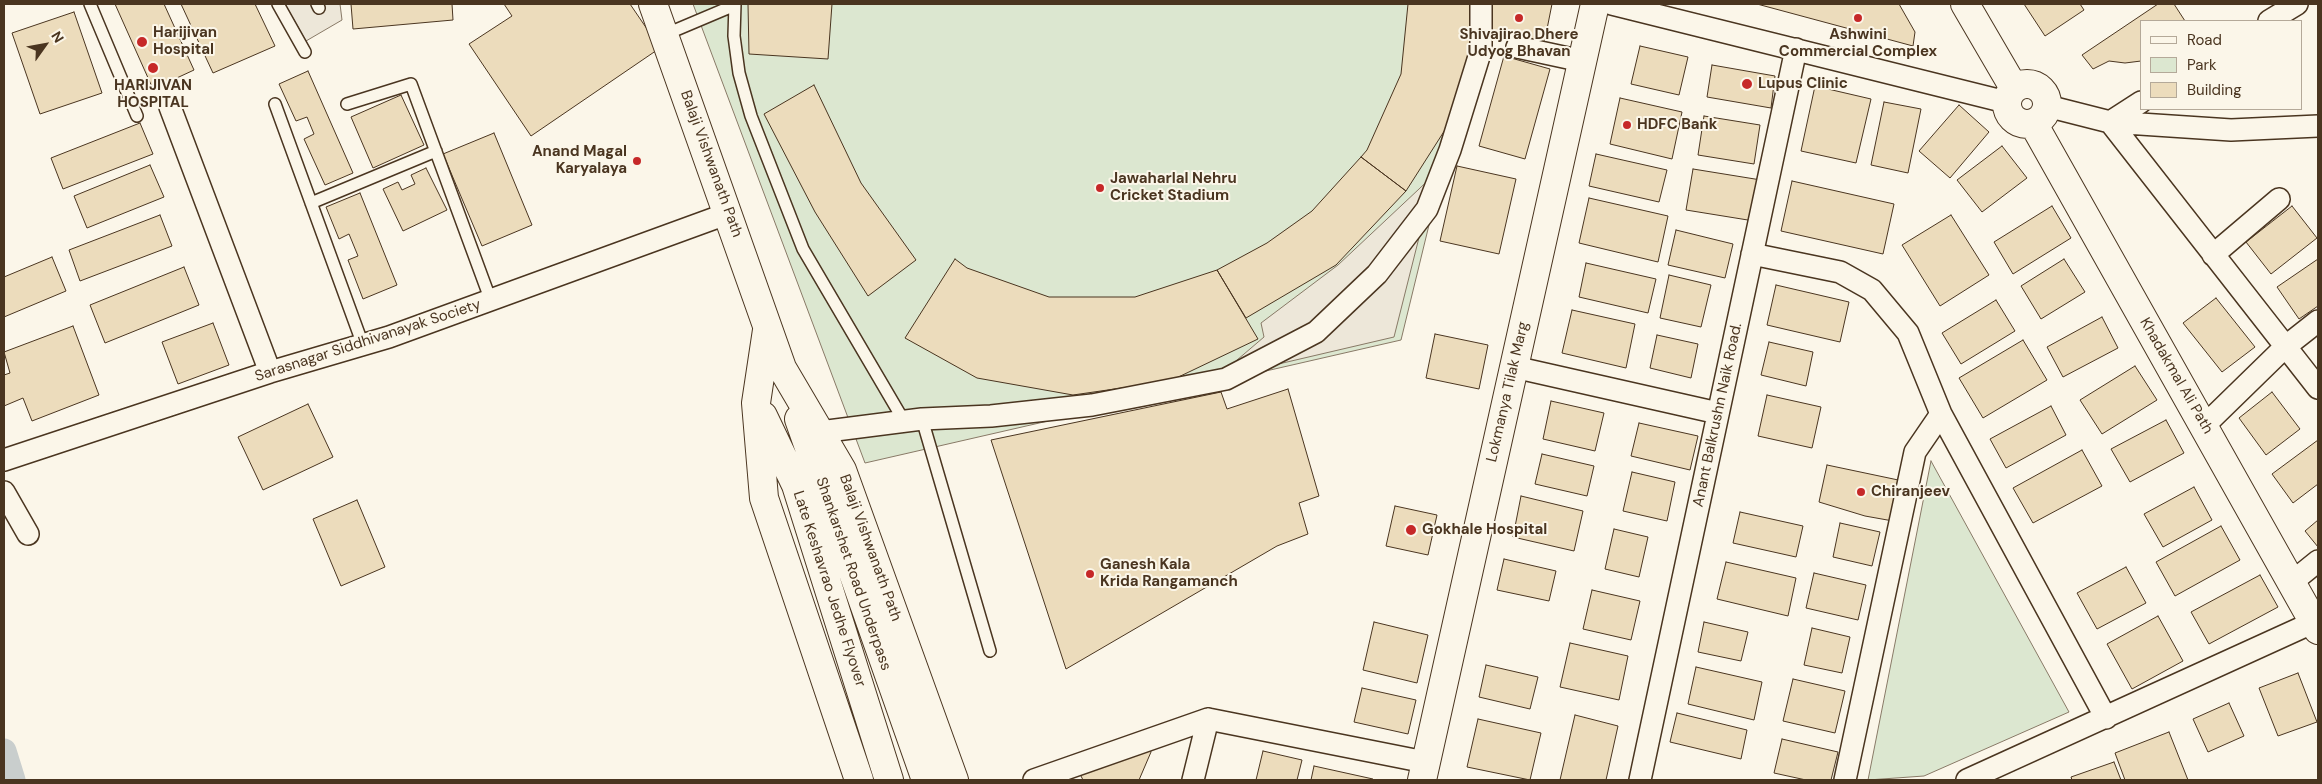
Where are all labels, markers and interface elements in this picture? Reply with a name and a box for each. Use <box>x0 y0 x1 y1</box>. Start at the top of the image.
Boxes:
marker: Shivajirao Dhere Udyog Bhavan <box>1513 12 1525 24</box>
marker: Ashwini Commercial Complex <box>1852 12 1864 24</box>
north arrow <box>20 20 70 70</box>
legend <box>2140 20 2302 110</box>
place label: Harijivan Hospital <box>153 24 217 59</box>
place label: Shivajirao Dhere Udyog Bhavan <box>1459 26 1579 61</box>
place label: Ashwini Commercial Complex <box>1779 26 1937 61</box>
text: N <box>47 28 68 46</box>
text: Road <box>2187 30 2222 50</box>
marker: Harijivan Hospital <box>135 35 149 49</box>
text: Park <box>2187 55 2217 75</box>
marker: HARIJIVAN HOSPITAL <box>146 61 160 75</box>
place label: Lupus Clinic <box>1758 75 1848 93</box>
place label: HARIJIVAN HOSPITAL <box>114 77 192 112</box>
marker: Lupus Clinic <box>1740 77 1754 91</box>
text: Building <box>2187 80 2242 100</box>
street label: Balaji Vishwanath Path <box>676 88 746 240</box>
place label: HDFC Bank <box>1637 116 1718 134</box>
marker: HDFC Bank <box>1621 119 1633 131</box>
place label: Anand Magal Karyalaya <box>532 143 627 178</box>
marker: Anand Magal Karyalaya <box>631 155 643 167</box>
place label: Jawaharlal Nehru Cricket Stadium <box>1110 170 1237 205</box>
marker: Jawaharlal Nehru Cricket Stadium <box>1094 182 1106 194</box>
street label: Sarasnagar Siddhivanayak Society <box>253 296 483 386</box>
street label: Khadakmal Ali Path <box>2135 315 2217 437</box>
street label: Lokmanya Tilak Marg <box>1483 320 1533 464</box>
street label: Anant Balkrushn Naik Road. <box>1690 321 1746 509</box>
street label: Balaji Vishwanath Path <box>835 472 905 624</box>
street label: Shankarshet Road Underpass <box>811 475 895 673</box>
place label: Chiranjeev <box>1871 483 1950 501</box>
marker: Chiranjeev <box>1855 486 1867 498</box>
street label: Late Keshavrao Jedhe Flyover <box>789 489 869 689</box>
place label: Gokhale Hospital <box>1422 521 1547 539</box>
marker: Gokhale Hospital <box>1404 523 1418 537</box>
place label: Ganesh Kala Krida Rangamanch <box>1100 556 1238 591</box>
marker: Ganesh Kala Krida Rangamanch <box>1084 568 1096 580</box>

